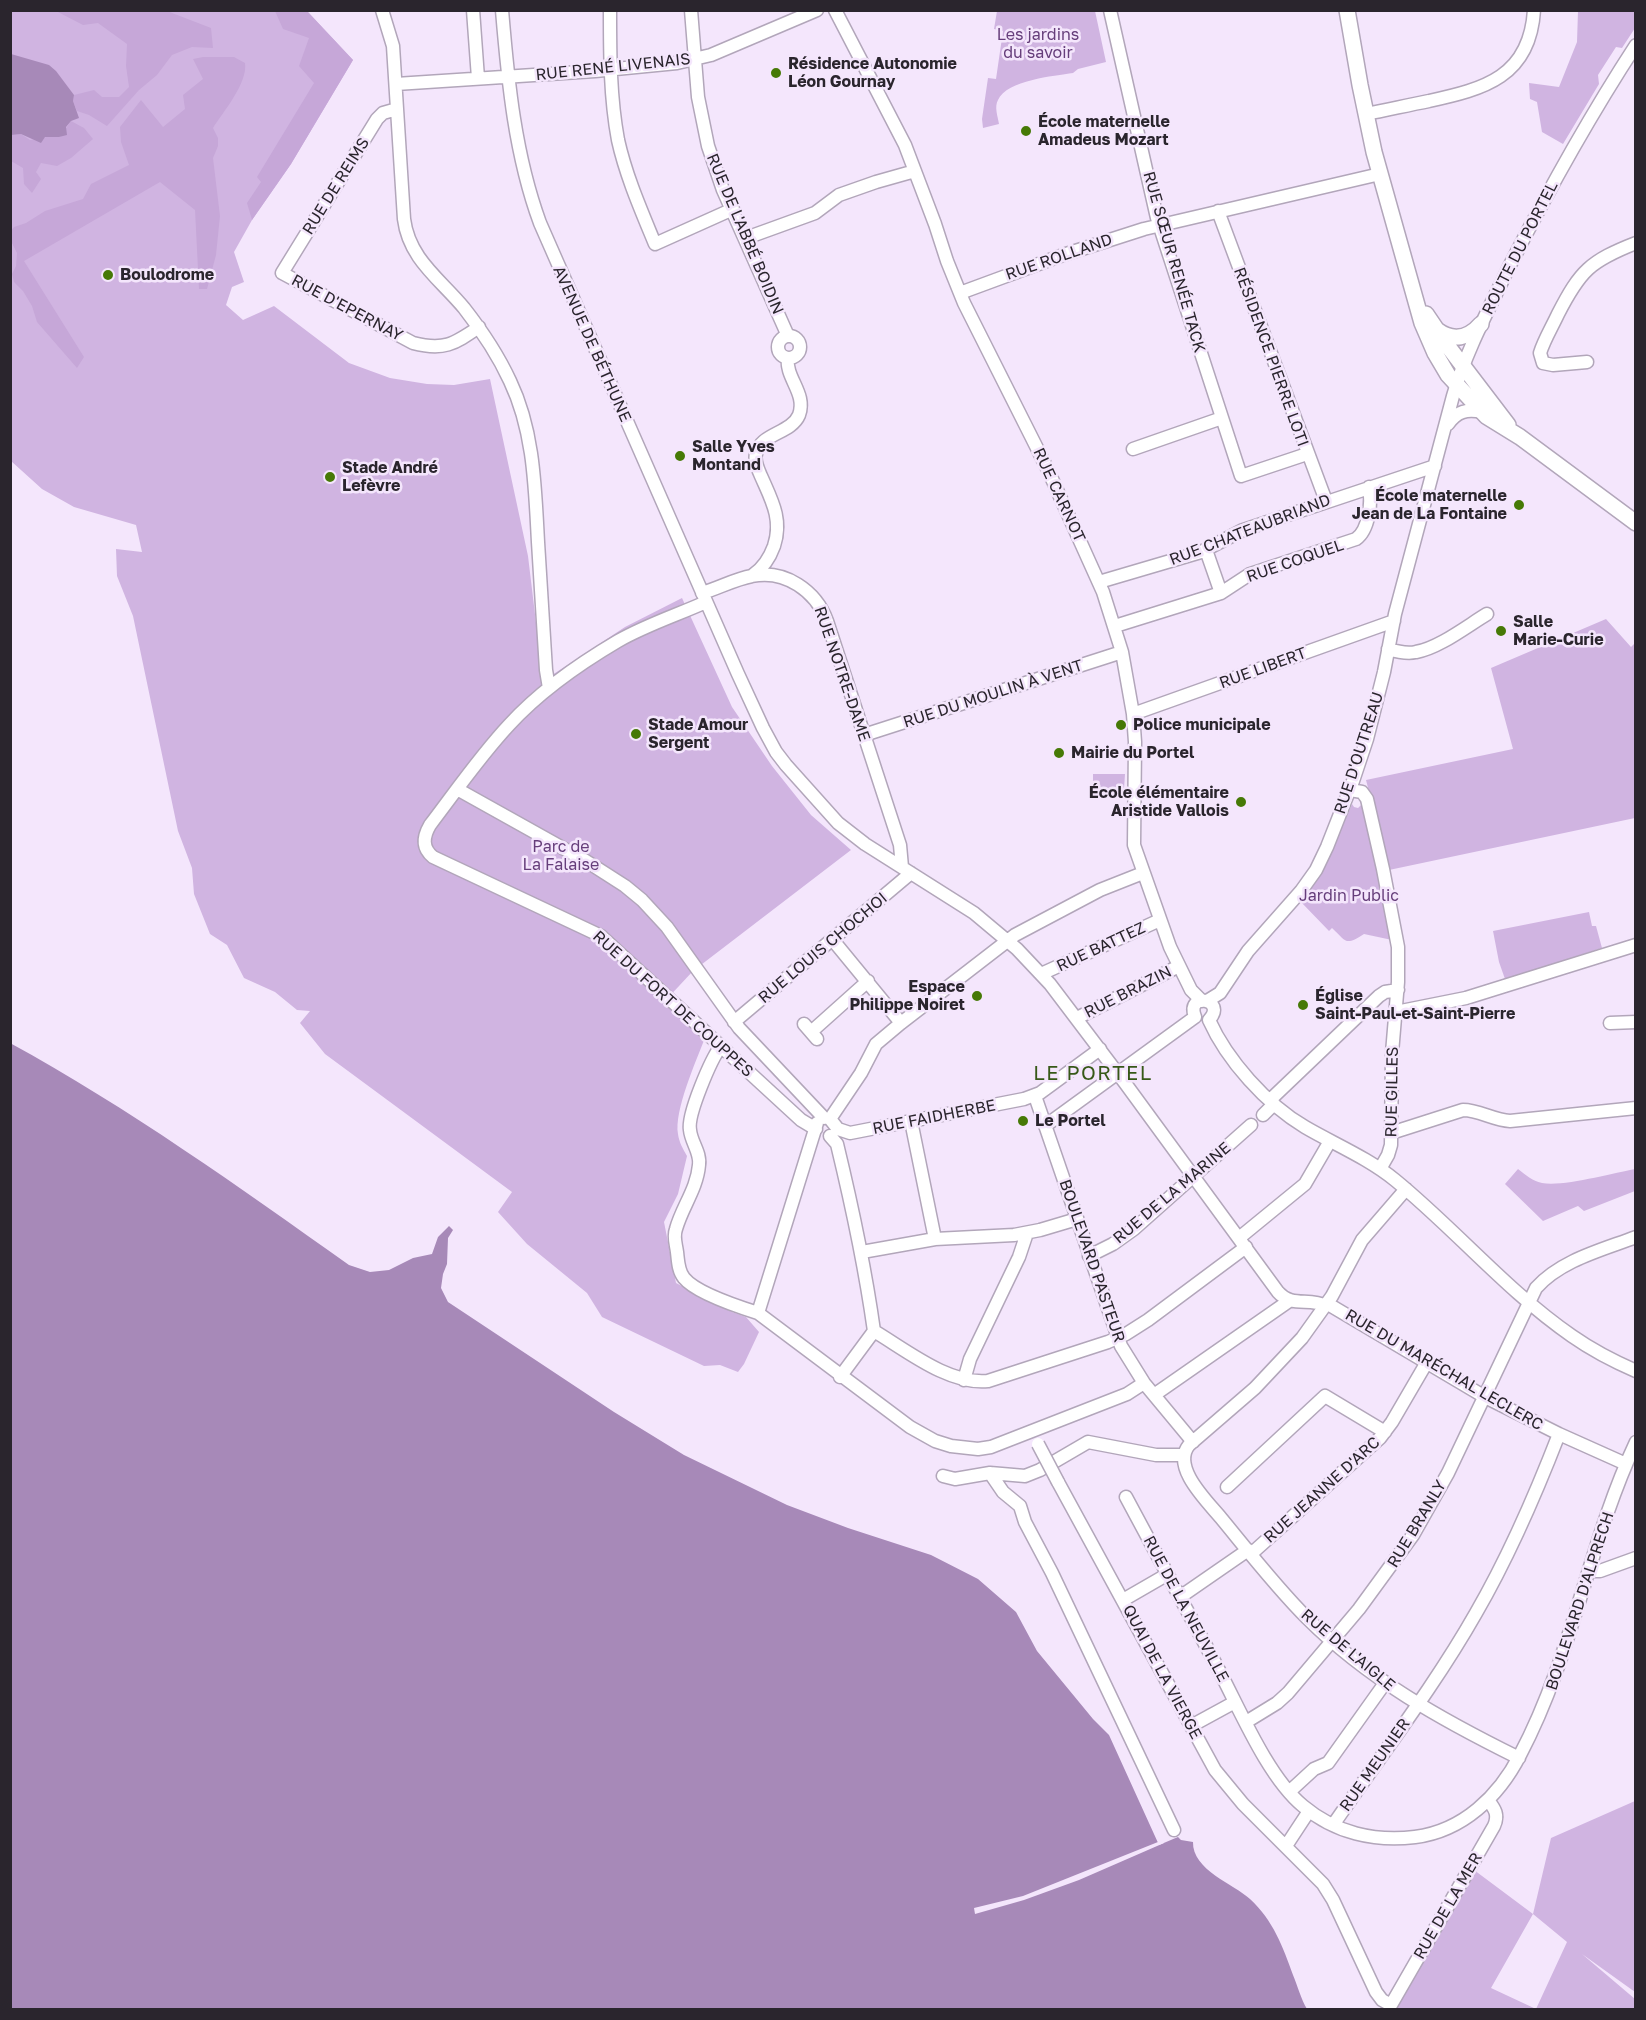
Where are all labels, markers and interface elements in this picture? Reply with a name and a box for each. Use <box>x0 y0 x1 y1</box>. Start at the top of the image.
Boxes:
park label: Les jardins du savoir <box>997 25 1079 63</box>
street label: RUE RENÉ LIVENAIS <box>535 49 691 85</box>
place label: Résidence Autonomie Léon Gournay <box>788 54 957 92</box>
marker: Résidence Autonomie Léon Gournay <box>769 66 783 80</box>
place label: École maternelle Amadeus Mozart <box>1038 112 1170 150</box>
marker: École maternelle Amadeus Mozart <box>1019 124 1033 138</box>
street label: RUE DE REIMS <box>299 134 373 238</box>
street label: RUE DE L'ABBÉ BOIDIN <box>702 151 788 317</box>
street label: RUE SŒUR RENÉE TACK <box>1139 169 1209 355</box>
street label: ROUTE DU PORTEL <box>1478 178 1562 318</box>
street label: RUE ROLLAND <box>1003 230 1115 284</box>
street label: AVENUE DE BÉTHUNE <box>549 263 635 425</box>
place label: Boulodrome <box>120 265 214 285</box>
street label: RÉSIDENCE PIERRE LOTI <box>1230 265 1312 449</box>
marker: Boulodrome <box>101 268 115 282</box>
street label: RUE D'EPERNAY <box>288 271 406 345</box>
place label: Salle Yves Montand <box>692 437 775 475</box>
street label: RUE CARNOT <box>1029 445 1089 545</box>
marker: Salle Yves Montand <box>673 449 687 463</box>
place label: Stade André Lefèvre <box>342 458 438 496</box>
marker: Stade André Lefèvre <box>323 470 337 484</box>
place label: École maternelle Jean de La Fontaine <box>1352 486 1507 524</box>
street label: RUE CHATEAUBRIAND <box>1167 490 1333 570</box>
marker: École maternelle Jean de La Fontaine <box>1512 498 1526 512</box>
street label: RUE COQUEL <box>1244 535 1346 587</box>
street label: RUE NOTRE-DAME <box>810 604 874 744</box>
place label: Salle Marie-Curie <box>1513 612 1604 650</box>
marker: Salle Marie-Curie <box>1494 624 1508 638</box>
street label: RUE LIBERT <box>1217 643 1309 693</box>
street label: RUE DU MOULIN À VENT <box>901 656 1085 732</box>
street label: RUE D'OUTREAU <box>1330 690 1388 816</box>
place label: Stade Amour Sergent <box>648 715 748 753</box>
place label: Police municipale <box>1133 715 1271 735</box>
marker: Police municipale <box>1114 718 1128 732</box>
marker: Stade Amour Sergent <box>629 727 643 741</box>
place label: Mairie du Portel <box>1071 743 1194 763</box>
marker: Mairie du Portel <box>1052 746 1066 760</box>
place label: École élémentaire Aristide Vallois <box>1089 783 1229 821</box>
marker: École élémentaire Aristide Vallois <box>1234 795 1248 809</box>
park label: Parc de La Falaise <box>523 837 599 875</box>
park label: Jardin Public <box>1299 886 1399 906</box>
street label: RUE LOUIS CHOCHOI <box>755 889 891 1007</box>
street label: RUE BATTEZ <box>1054 918 1148 976</box>
street label: RUE DU FORT DE COUPPES <box>589 927 757 1081</box>
street label: RUE BRAZIN <box>1081 962 1175 1022</box>
place label: Espace Philippe Noiret <box>849 977 965 1015</box>
place label: Église Saint-Paul-et-Saint-Pierre <box>1315 986 1516 1024</box>
marker: Espace Philippe Noiret <box>970 989 984 1003</box>
marker: Église Saint-Paul-et-Saint-Pierre <box>1296 998 1310 1012</box>
street label: RUE GILLES <box>1382 1046 1402 1138</box>
district label: LE PORTEL <box>1033 1062 1153 1086</box>
street label: RUE FAIDHERBE <box>871 1096 997 1138</box>
place label: Le Portel <box>1035 1111 1105 1131</box>
marker: Le Portel <box>1016 1114 1030 1128</box>
street label: RUE DE LA MARINE <box>1109 1138 1235 1248</box>
street label: BOULEVARD PASTEUR <box>1055 1177 1129 1345</box>
street label: RUE DU MARÉCHAL LECLERC <box>1342 1305 1546 1435</box>
street label: RUE JEANNE D'ARC <box>1260 1433 1384 1547</box>
street label: RUE BRANLY <box>1384 1477 1450 1571</box>
street label: BOULEVARD D'ALPRECH <box>1542 1509 1618 1693</box>
street label: RUE DE LA NEUVILLE <box>1139 1533 1233 1685</box>
street label: QUAI DE LA VIERGE <box>1118 1601 1206 1743</box>
street label: RUE DE L'AIGLE <box>1297 1605 1399 1695</box>
street label: RUE MEUNIER <box>1336 1715 1414 1815</box>
street label: RUE DE LA MER <box>1410 1849 1486 1963</box>

